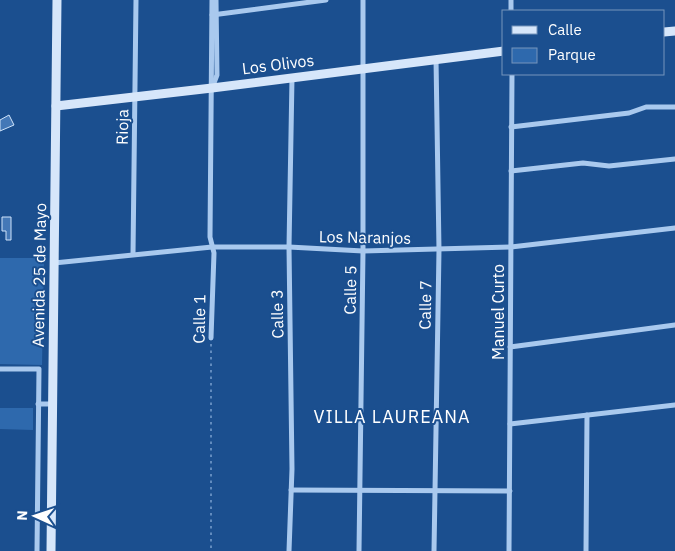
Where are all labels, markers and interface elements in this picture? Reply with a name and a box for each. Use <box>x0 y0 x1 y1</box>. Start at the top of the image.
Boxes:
legend <box>502 10 665 75</box>
text: Calle <box>548 20 582 39</box>
text: Parque <box>548 45 596 64</box>
street label: Los Olivos <box>241 50 315 78</box>
street label: Rioja <box>112 109 132 145</box>
street label: Avenida 25 de Mayo <box>28 203 50 347</box>
street label: Los Naranjos <box>319 226 411 248</box>
street label: Manuel Curto <box>488 264 508 360</box>
street label: Calle 5 <box>340 265 360 315</box>
street label: Calle 7 <box>415 280 435 330</box>
street label: Calle 3 <box>267 289 287 339</box>
street label: Calle 1 <box>189 294 209 344</box>
district label: VILLA LAUREANA <box>313 405 471 428</box>
north arrow <box>10 491 60 541</box>
text: N <box>13 510 31 521</box>

